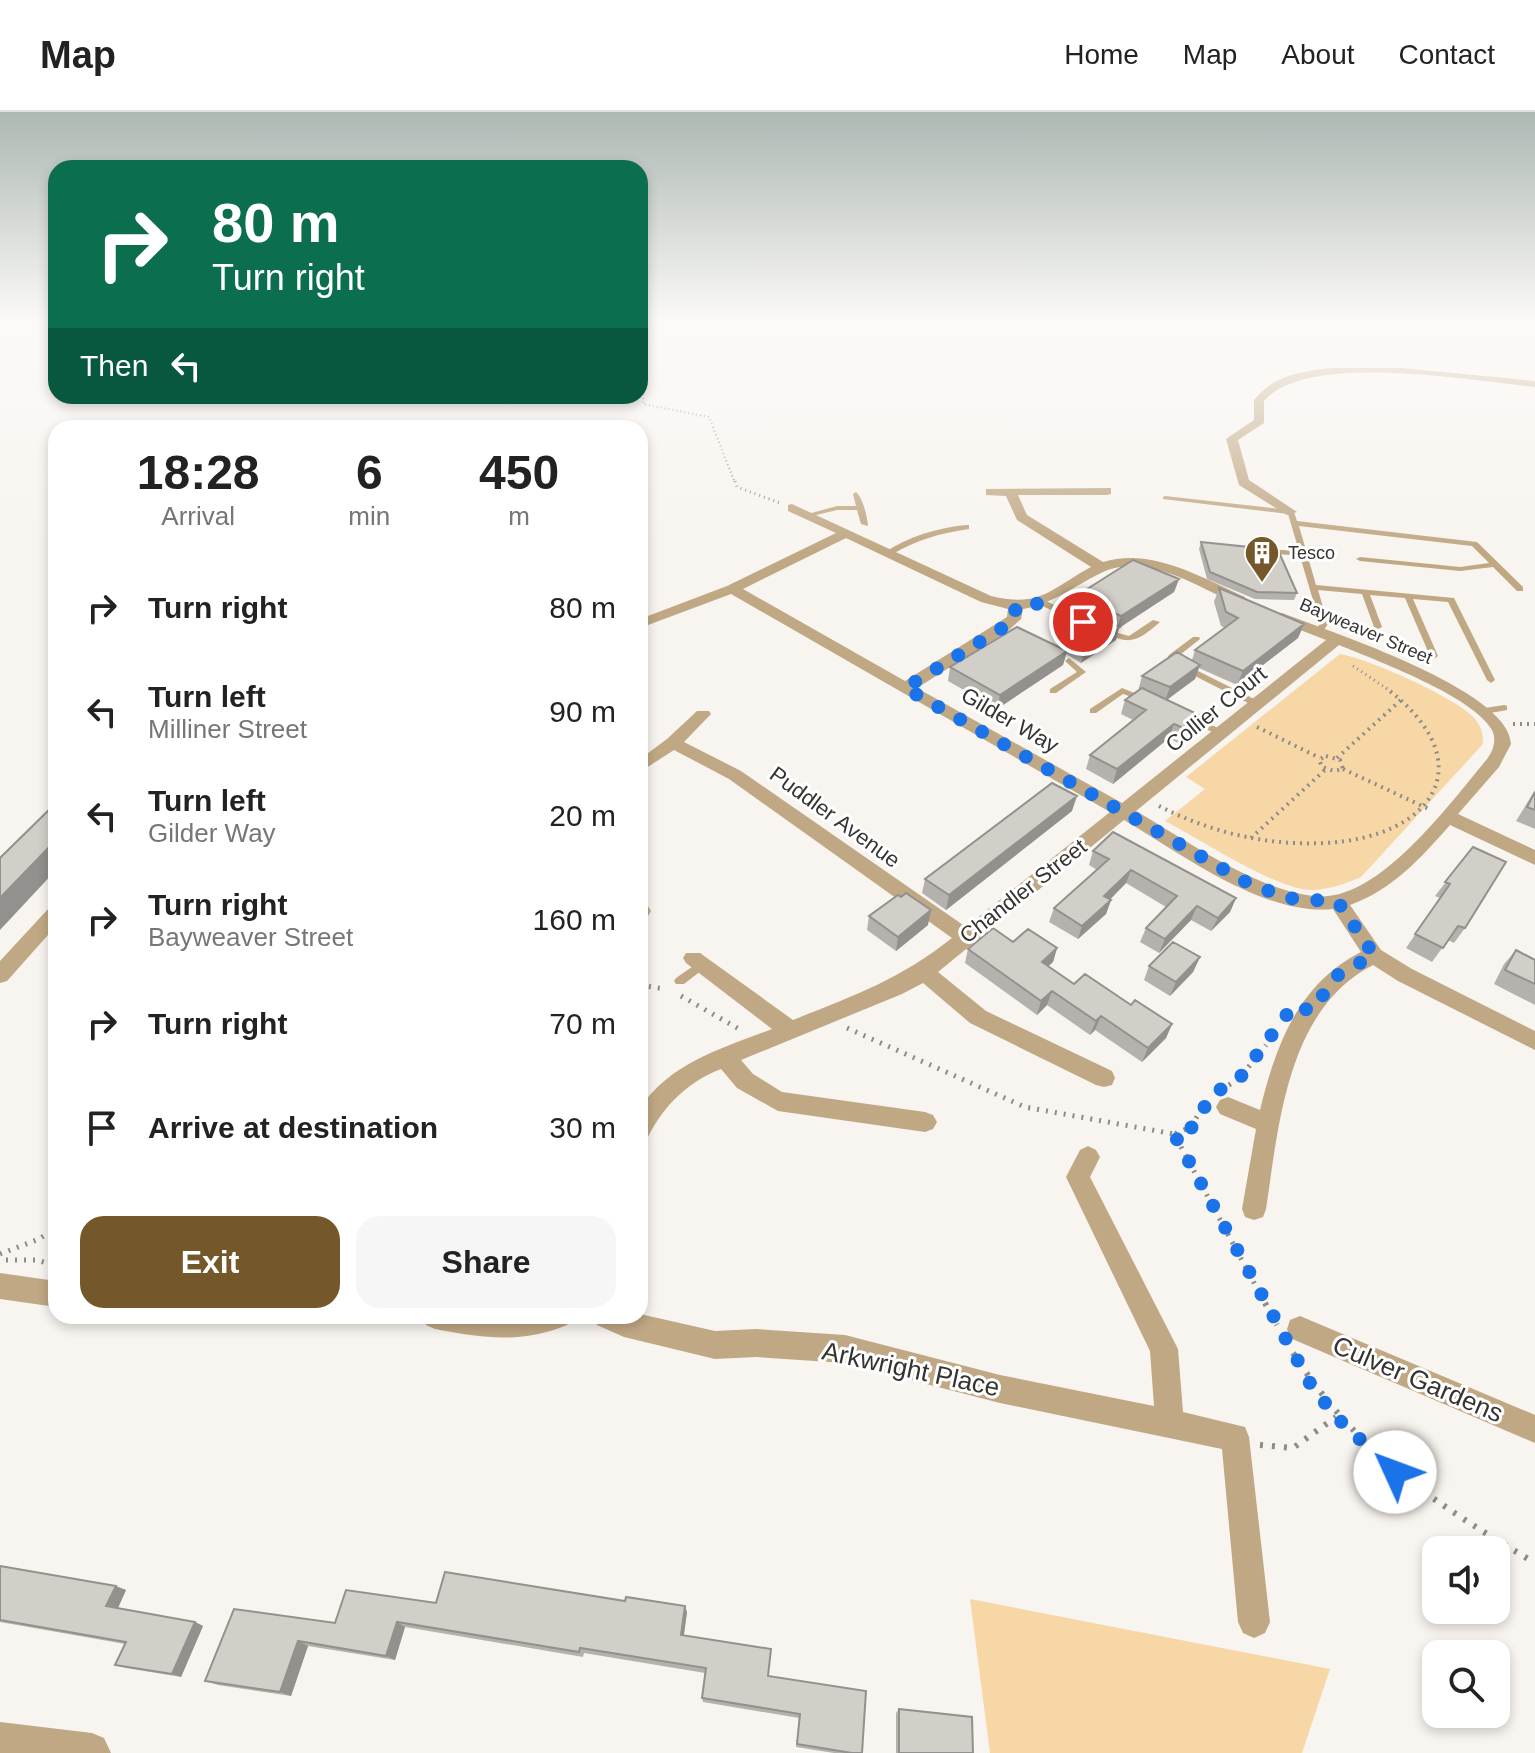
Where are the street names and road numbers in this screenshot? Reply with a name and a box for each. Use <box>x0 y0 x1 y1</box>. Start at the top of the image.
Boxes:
street label: Bayweaver Street <box>1297 594 1435 668</box>
street label: Collier Court <box>1161 661 1271 757</box>
street label: Gilder Way <box>957 682 1063 758</box>
street label: Puddler Avenue <box>765 761 905 873</box>
street label: Chandler Street <box>955 834 1091 948</box>
street label: Culver Gardens <box>1328 1330 1508 1428</box>
street label: Arkwright Place <box>820 1336 1002 1402</box>

